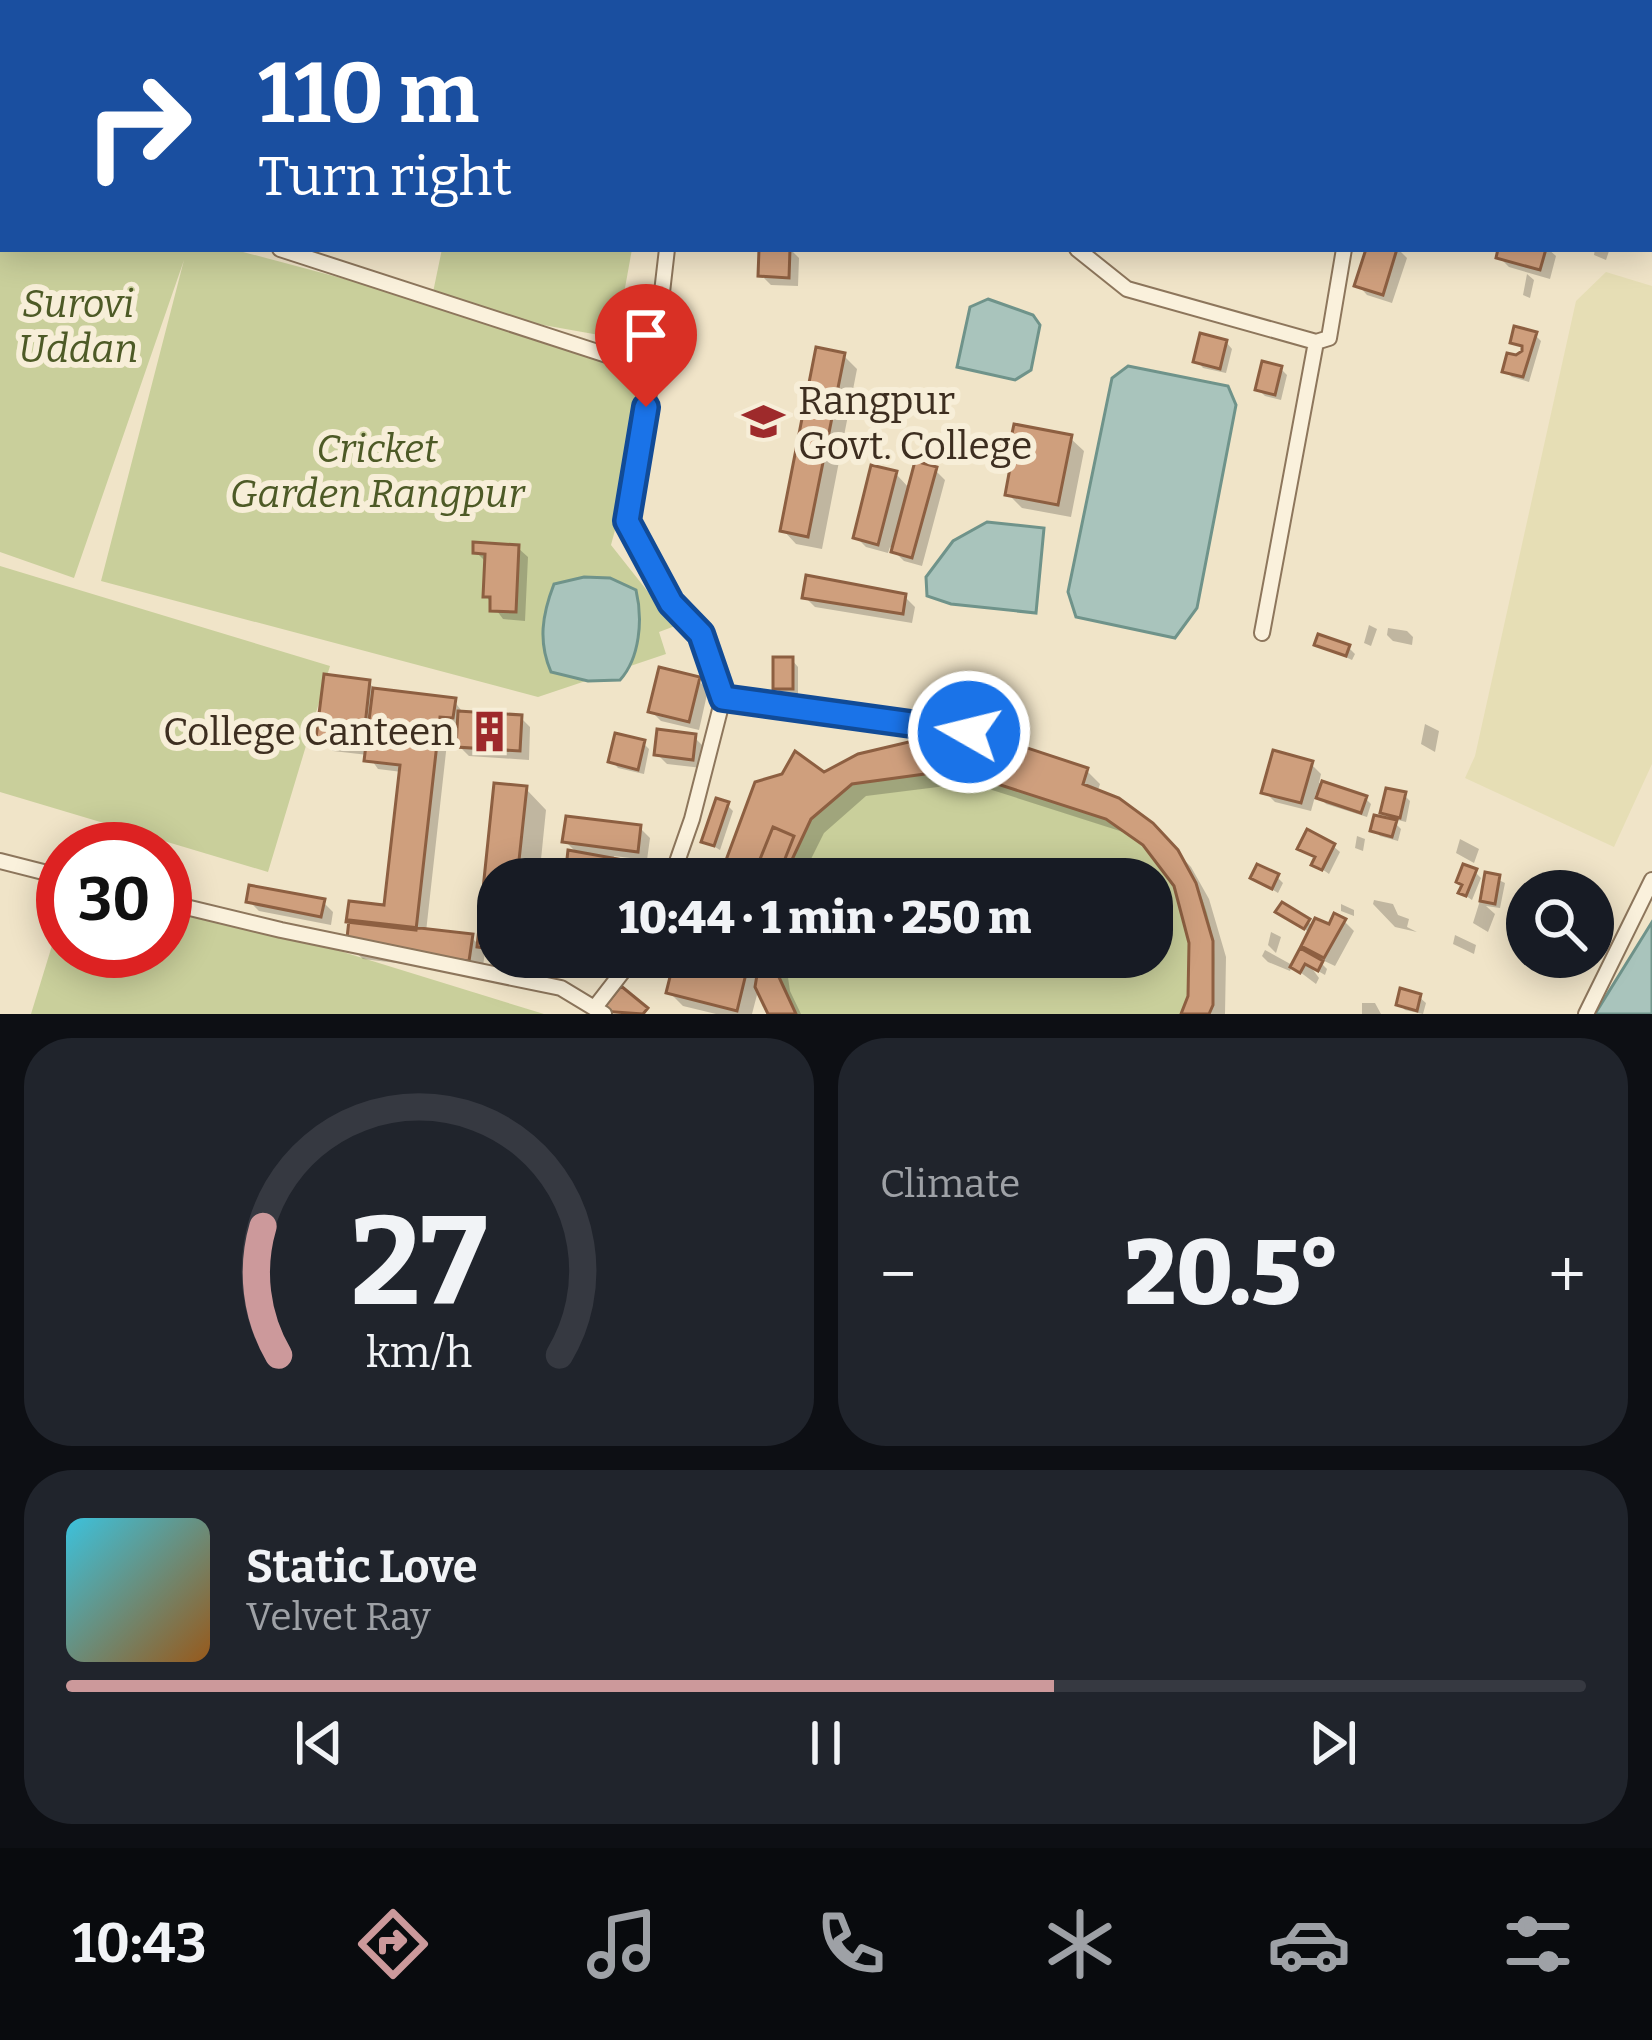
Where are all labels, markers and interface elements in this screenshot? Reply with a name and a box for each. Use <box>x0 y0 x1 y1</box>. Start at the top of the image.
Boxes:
text: 110 m <box>258 43 479 144</box>
icon: right <box>60 48 216 204</box>
text: Turn right <box>258 145 512 209</box>
park label: Surovi Uddan <box>18 281 138 372</box>
pin <box>595 284 697 407</box>
icon: arrive <box>613 302 679 368</box>
place label: Rangpur Govt. College <box>798 378 1032 469</box>
school or university icon: Rangpur Govt. College <box>741 399 787 445</box>
park label: Cricket Garden Rangpur <box>230 426 526 517</box>
position arrow <box>906 669 1032 795</box>
building icon: College Canteen <box>466 708 512 754</box>
place label: College Canteen <box>163 709 455 755</box>
speed limit sign: 30 <box>36 822 192 978</box>
map controls <box>1506 870 1614 978</box>
button: search <box>1506 870 1614 978</box>
text: 10:44 · 1 min · 250 m <box>619 891 1031 945</box>
text: Climate <box>880 1161 1020 1207</box>
text: 27 <box>351 1187 487 1337</box>
text: 20.5° <box>1125 1220 1340 1328</box>
text: − <box>880 1235 916 1314</box>
text: + <box>1548 1235 1586 1314</box>
text: km/h <box>366 1327 472 1378</box>
text: Static Love <box>246 1540 478 1594</box>
text: Velvet Ray <box>246 1594 431 1640</box>
icon: previous <box>286 1710 352 1776</box>
icon: pause <box>793 1710 859 1776</box>
icon: next <box>1300 1710 1366 1776</box>
icon: directions <box>351 1902 435 1986</box>
icon: music <box>580 1902 664 1986</box>
icon: phone <box>809 1902 893 1986</box>
icon: climate <box>1038 1902 1122 1986</box>
icon: car <box>1267 1902 1351 1986</box>
icon: filters <box>1496 1902 1580 1986</box>
text: 10:43 <box>72 1912 207 1976</box>

